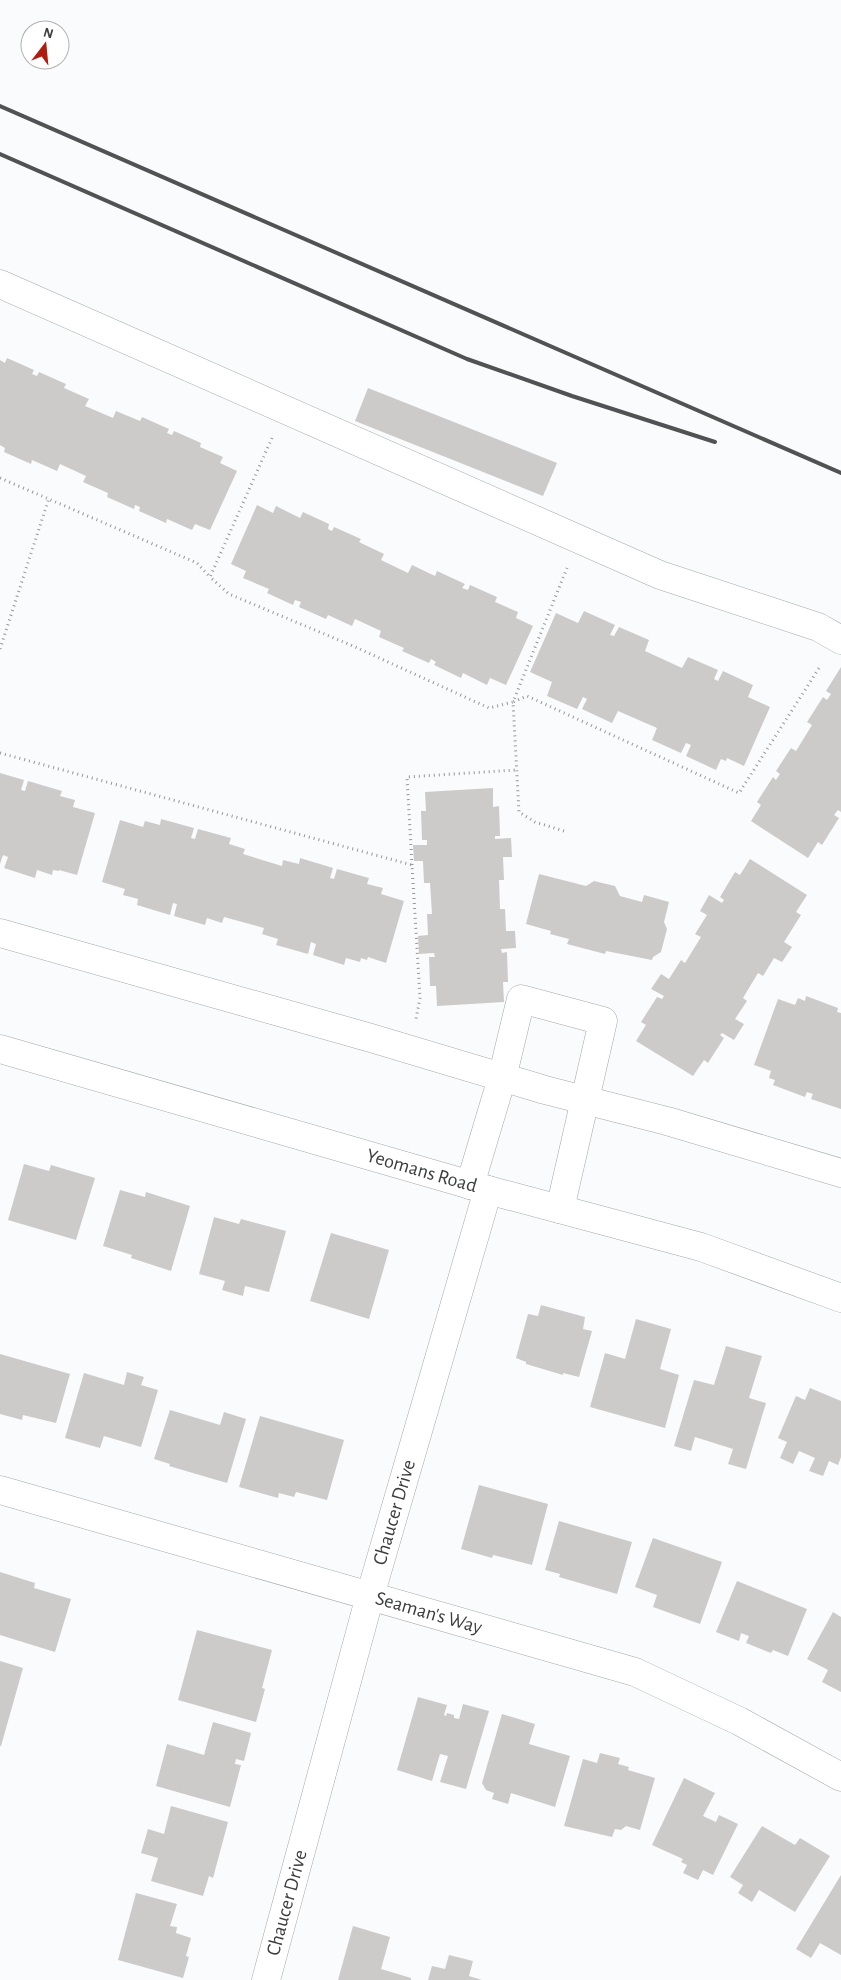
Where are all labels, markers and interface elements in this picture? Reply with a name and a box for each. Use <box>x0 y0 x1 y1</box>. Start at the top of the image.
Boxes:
north arrow <box>20 20 70 70</box>
text: N <box>42 25 55 42</box>
street label: Yeomans Road <box>364 1145 479 1196</box>
street label: Chaucer Drive <box>370 1457 419 1567</box>
street label: Seaman's Way <box>373 1588 485 1638</box>
street label: Chaucer Drive <box>263 1848 311 1958</box>

